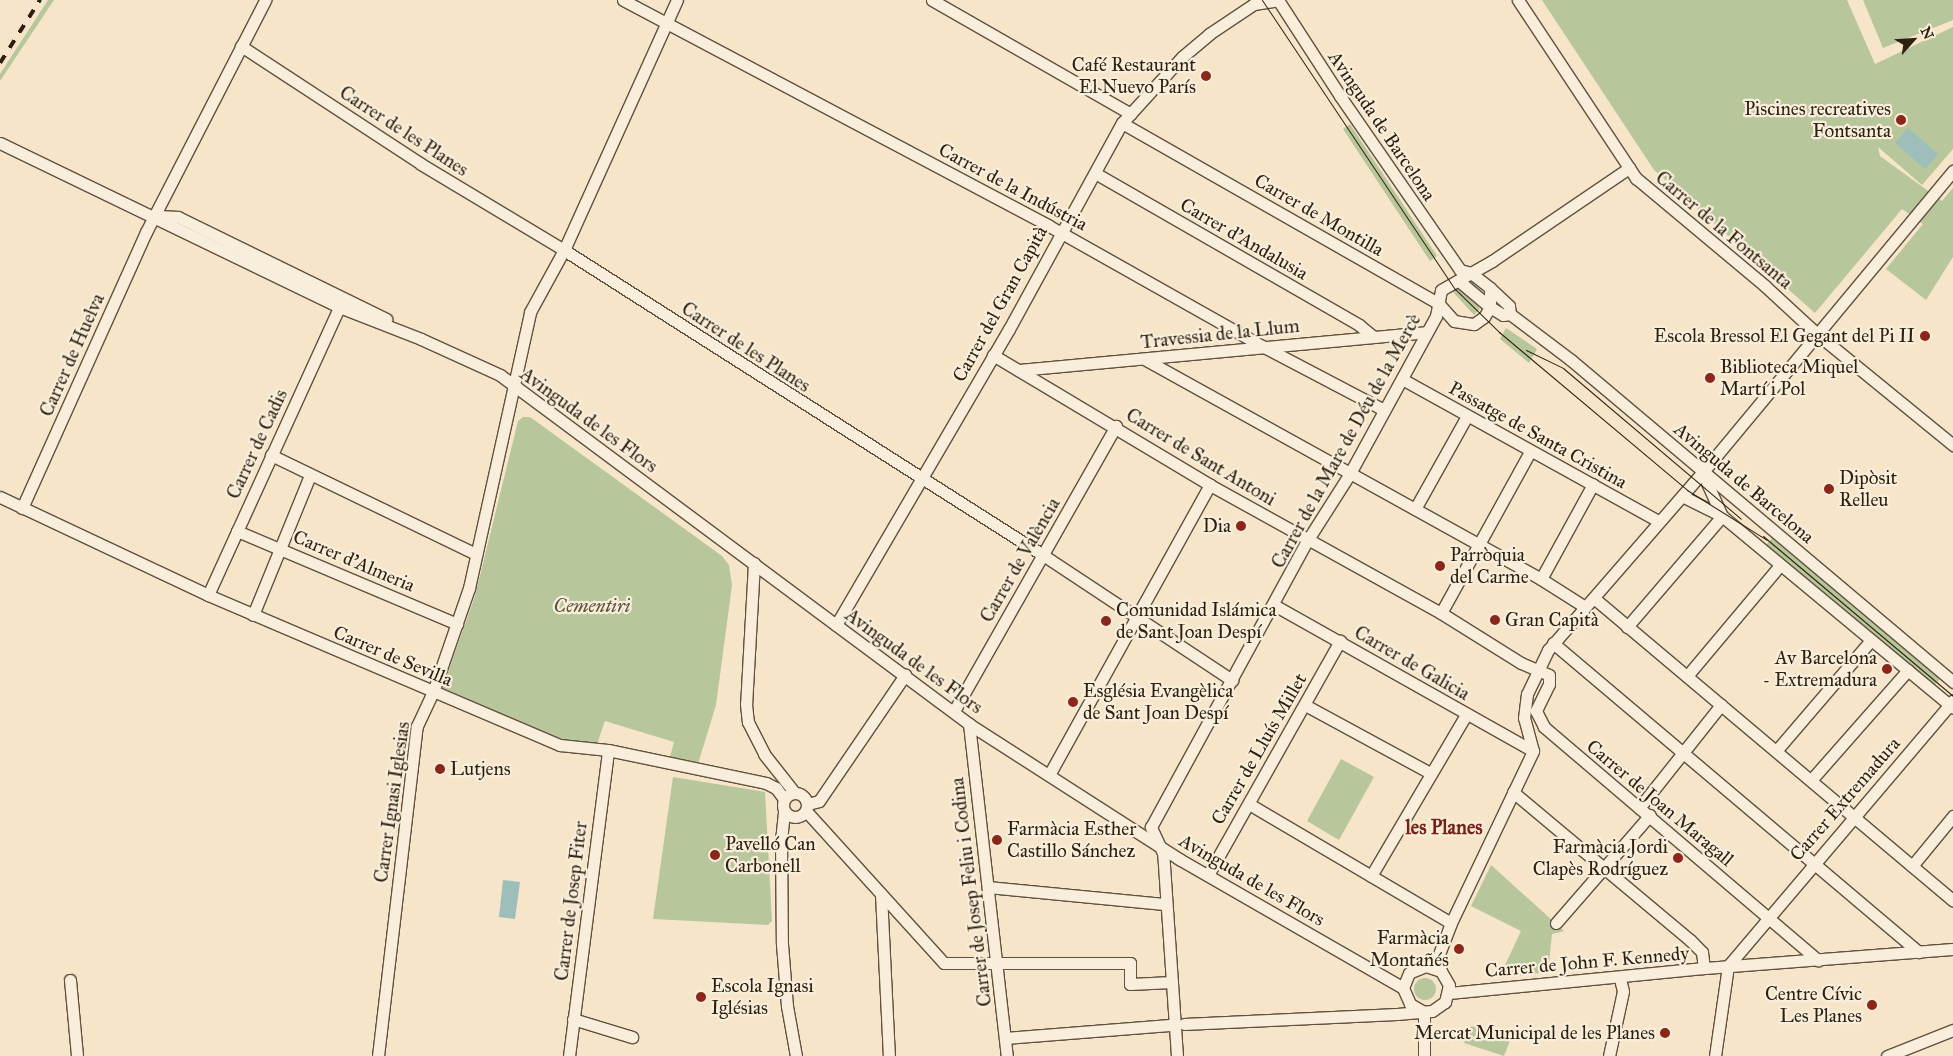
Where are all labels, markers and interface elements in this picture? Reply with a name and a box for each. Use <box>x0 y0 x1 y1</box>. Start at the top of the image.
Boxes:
north arrow <box>1888 15 1938 65</box>
text: N <box>1917 24 1937 42</box>
street label: Avinguda de Barcelona <box>1323 47 1441 205</box>
place label: Café Restaurant El Nuevo París <box>1072 54 1196 98</box>
marker: Café Restaurant El Nuevo París <box>1200 70 1212 82</box>
street label: Carrer de les Planes <box>335 81 473 181</box>
place label: Piscines recreatives Fontsanta <box>1744 98 1891 142</box>
marker: Piscines recreatives Fontsanta <box>1895 114 1907 126</box>
street label: Carrer de la Indústria <box>935 138 1091 236</box>
street label: Carrer de la Fontsanta <box>1651 166 1797 294</box>
street label: Carrer de Montilla <box>1250 169 1388 261</box>
street label: Carrer d'Andalusia <box>1176 193 1312 285</box>
street label: Carrer del Gran Capità <box>948 222 1052 386</box>
street label: Carrer de Huelva <box>35 290 109 420</box>
street label: Carrer de les Planes <box>677 297 815 397</box>
street label: Carrer de la Mare de Déu de la Mercè <box>1266 310 1426 572</box>
street label: Travessia de la Llum <box>1139 314 1301 354</box>
place label: Escola Bressol El Gegant del Pi II <box>1654 325 1915 347</box>
marker: Escola Bressol El Gegant del Pi II <box>1919 330 1931 342</box>
place label: Biblioteca Miquel Martí i Pol <box>1720 356 1859 400</box>
street label: Avinguda de les Flors <box>516 362 662 478</box>
marker: Biblioteca Miquel Martí i Pol <box>1704 372 1716 384</box>
street label: Passatge de Santa Cristina <box>1445 377 1631 493</box>
street label: Carrer de Cadis <box>222 386 292 502</box>
street label: Carrer de Sant Antoni <box>1122 403 1280 511</box>
street label: Avinguda de Barcelona <box>1669 418 1819 548</box>
place label: Dipòsit Relleu <box>1839 467 1897 511</box>
marker: Dipòsit Relleu <box>1823 483 1835 495</box>
street label: Carrer de València <box>975 494 1065 626</box>
place label: Dia <box>1203 515 1231 537</box>
marker: Dia <box>1235 520 1247 532</box>
street label: Carrer d'Almeria <box>290 525 418 597</box>
place label: Parròquia del Carme <box>1450 544 1529 588</box>
marker: Parròquia del Carme <box>1434 560 1446 572</box>
park label: Cementiri <box>554 595 630 617</box>
place label: Comunidad Islámica de Sant Joan Despí <box>1116 599 1276 643</box>
street label: Avinguda de les Flors <box>841 603 987 719</box>
place label: Gran Capità <box>1505 609 1599 631</box>
marker: Gran Capità <box>1489 614 1501 626</box>
marker: Comunidad Islámica de Sant Joan Despí <box>1100 615 1112 627</box>
street label: Carrer de Sevilla <box>330 621 456 691</box>
street label: Carrer de Galicia <box>1350 621 1474 705</box>
place label: Av Barcelona - Extremadura <box>1763 647 1877 691</box>
marker: Av Barcelona - Extremadura <box>1881 663 1893 675</box>
street label: Carrer de Lluís Millet <box>1206 669 1312 829</box>
place label: Església Evangèlica de Sant Joan Despí <box>1083 680 1233 724</box>
marker: Església Evangèlica de Sant Joan Despí <box>1067 696 1079 708</box>
street label: Carrer Ignasi Iglesias <box>369 720 415 884</box>
street label: Carrer Extremadura <box>1785 732 1905 866</box>
street label: Carrer de Joan Maragall <box>1582 735 1738 871</box>
place label: Lutjens <box>450 758 511 780</box>
marker: Lutjens <box>434 763 446 775</box>
street label: Carrer de Josep Feliu i Codina <box>946 776 996 1008</box>
district label: les Planes <box>1405 815 1483 839</box>
place label: Farmàcia Esther Castillo Sánchez <box>1007 818 1136 862</box>
street label: Carrer de Josep Fiter <box>550 820 592 982</box>
street label: Avinguda de les Flors <box>1175 829 1329 931</box>
place label: Pavelló Can Carbonell <box>725 833 815 877</box>
marker: Farmàcia Esther Castillo Sánchez <box>991 834 1003 846</box>
place label: Farmàcia Jordi Clapès Rodríguez <box>1533 836 1668 880</box>
marker: Pavelló Can Carbonell <box>709 849 721 861</box>
marker: Farmàcia Jordi Clapès Rodríguez <box>1672 852 1684 864</box>
place label: Farmàcia Montañés <box>1370 927 1449 971</box>
street label: Carrer de John F. Kennedy <box>1484 942 1690 982</box>
marker: Farmàcia Montañés <box>1453 943 1465 955</box>
place label: Escola Ignasi Iglésias <box>711 975 814 1019</box>
place label: Centre Cívic Les Planes <box>1765 983 1862 1027</box>
marker: Escola Ignasi Iglésias <box>695 991 707 1003</box>
marker: Centre Cívic Les Planes <box>1866 999 1878 1011</box>
place label: Mercat Municipal de les Planes <box>1414 1022 1655 1044</box>
marker: Mercat Municipal de les Planes <box>1659 1027 1671 1039</box>

